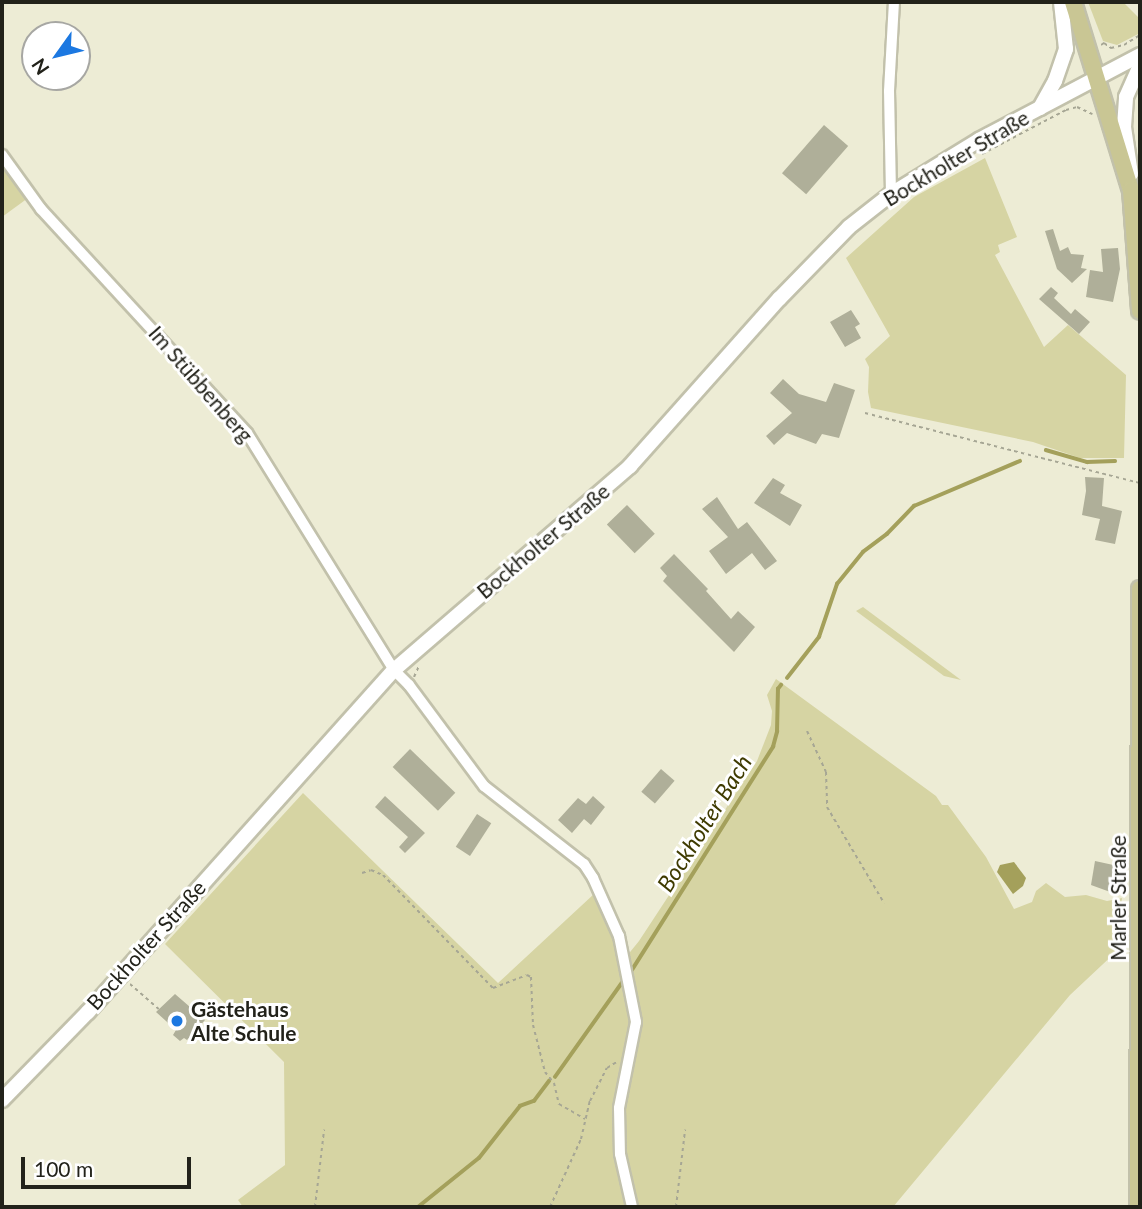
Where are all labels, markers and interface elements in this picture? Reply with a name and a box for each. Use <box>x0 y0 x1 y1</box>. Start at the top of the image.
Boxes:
north arrow <box>21 21 91 91</box>
text: N <box>26 54 53 79</box>
street label: Bockholter Straße <box>878 104 1034 212</box>
street label: Im Stübbenberg <box>144 321 258 447</box>
street label: Bockholter Straße <box>471 478 615 604</box>
water label: Bockholter Bach <box>651 749 757 897</box>
street label: Marler Straße <box>1105 835 1131 961</box>
street label: Bockholter Straße <box>81 875 211 1015</box>
place label: Gästehaus Alte Schule <box>191 996 297 1046</box>
marker: Gästehaus Alte Schule <box>169 1013 185 1029</box>
scale bar <box>24 1142 194 1186</box>
text: 100 m <box>34 1156 93 1181</box>

